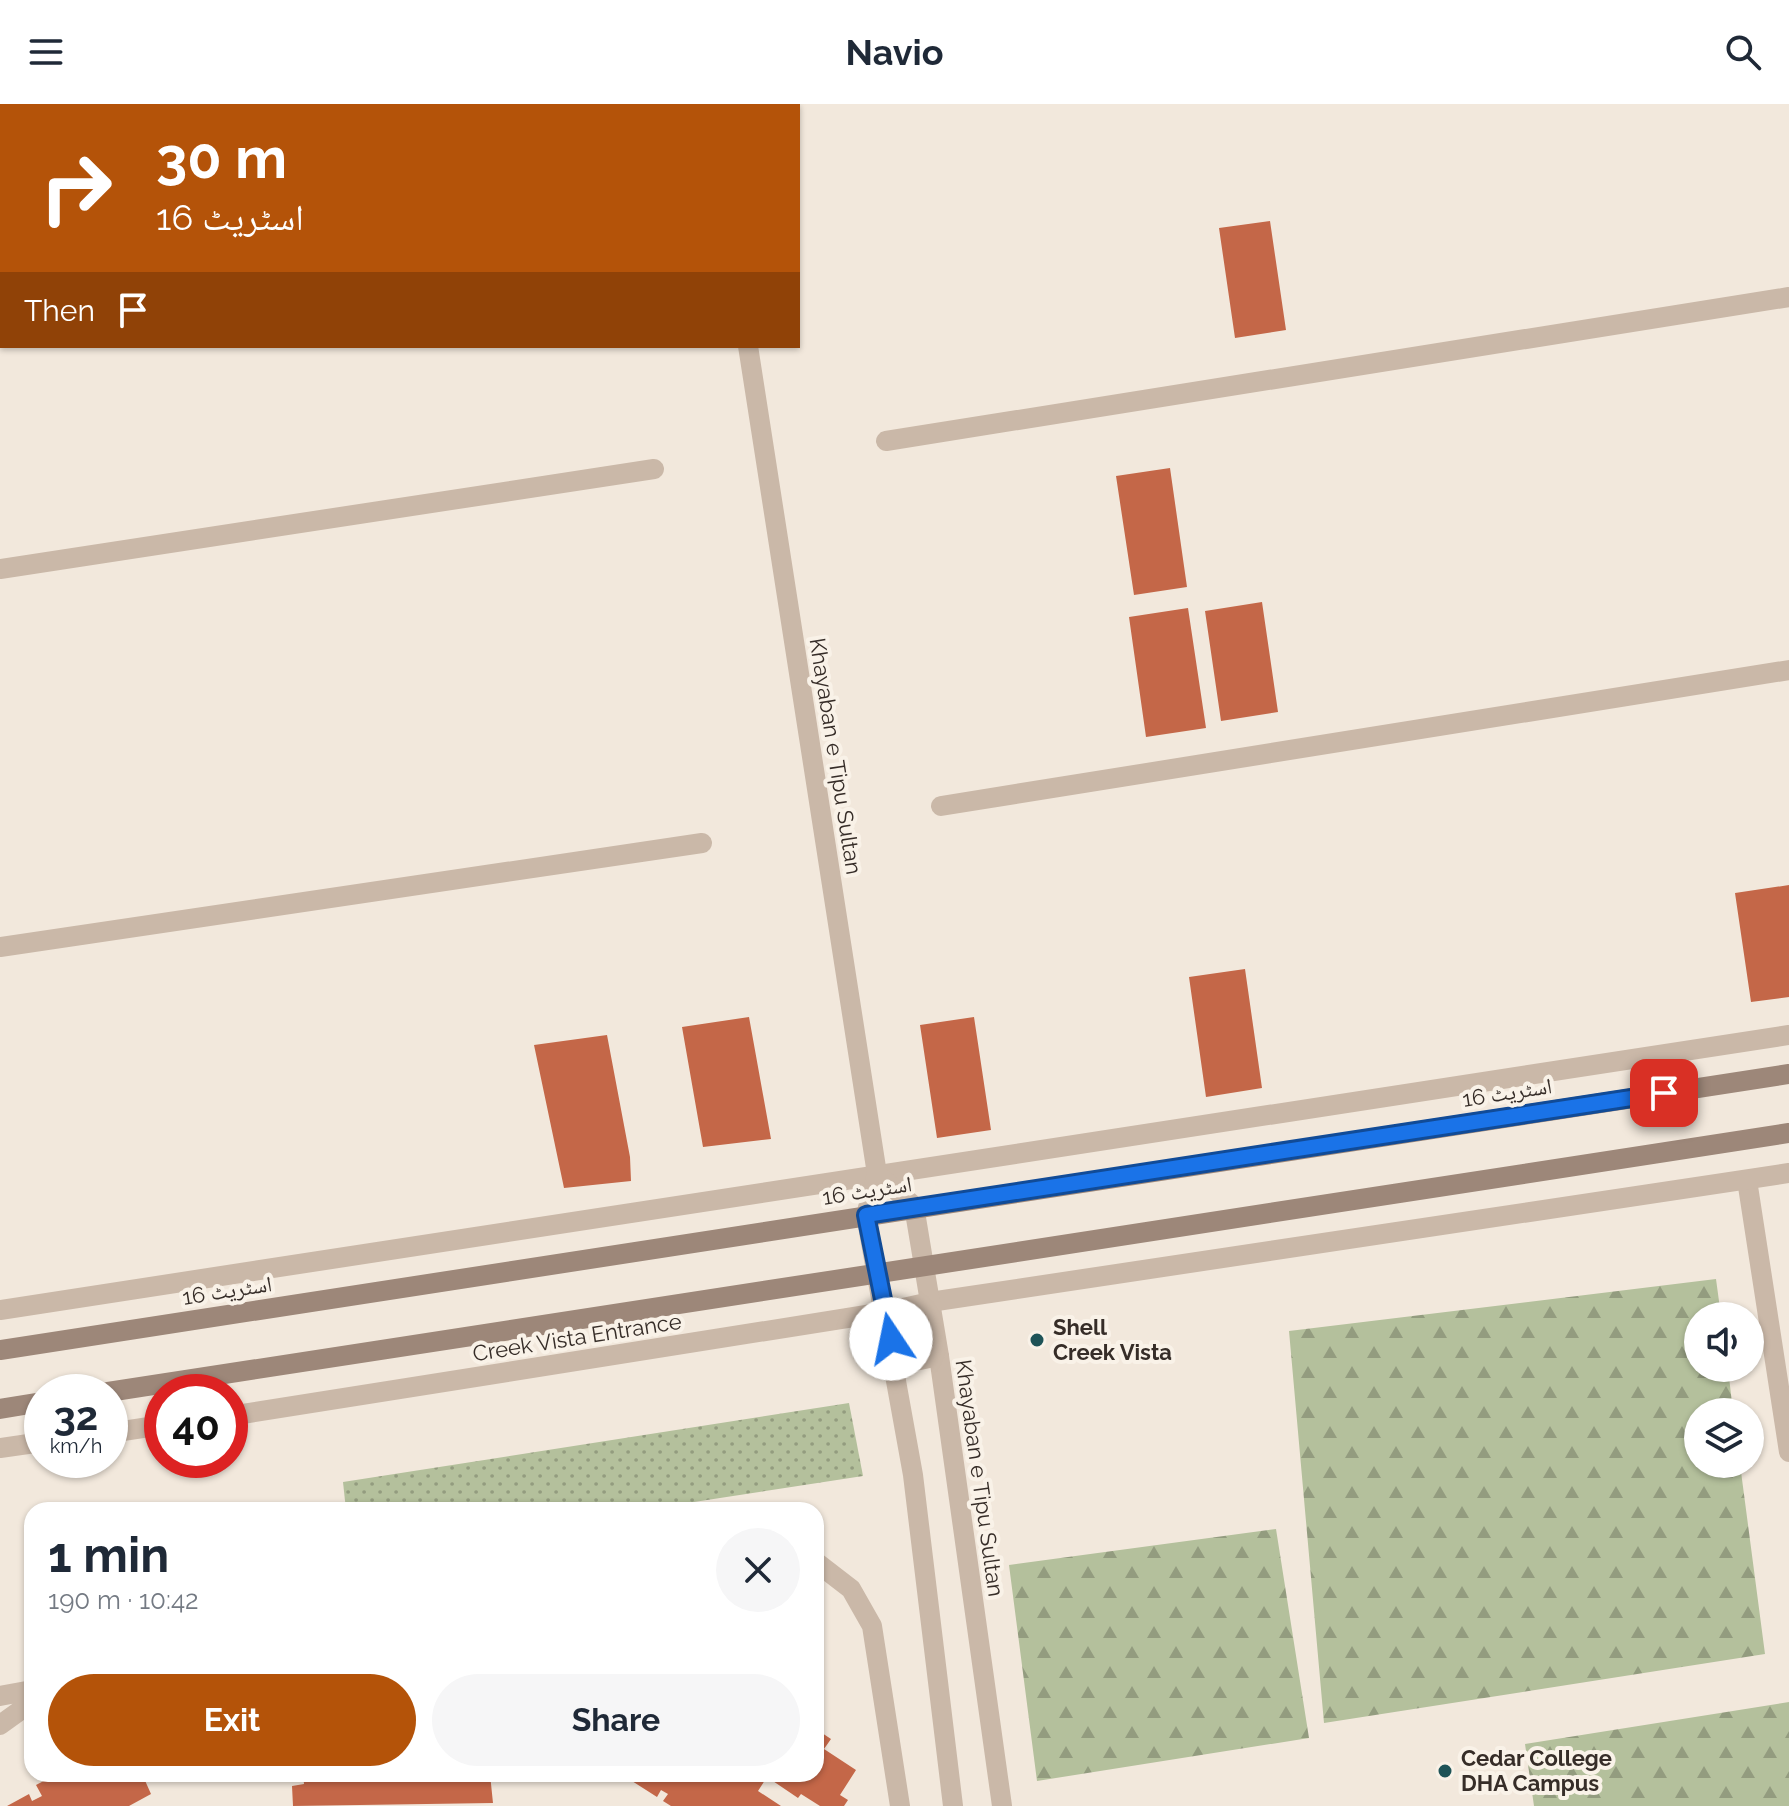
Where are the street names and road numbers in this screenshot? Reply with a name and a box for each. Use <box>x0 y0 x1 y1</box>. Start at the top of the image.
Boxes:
street label: Khayaban e Tipu Sultan <box>804 636 868 876</box>
street label: اسٹریٹ 16 <box>1460 1072 1554 1112</box>
street label: اسٹریٹ 16 <box>820 1170 914 1210</box>
street label: اسٹریٹ 16 <box>180 1270 274 1310</box>
street label: Creek Vista Entrance <box>471 1308 683 1366</box>
street label: Khayaban e Tipu Sultan <box>950 1358 1010 1598</box>

